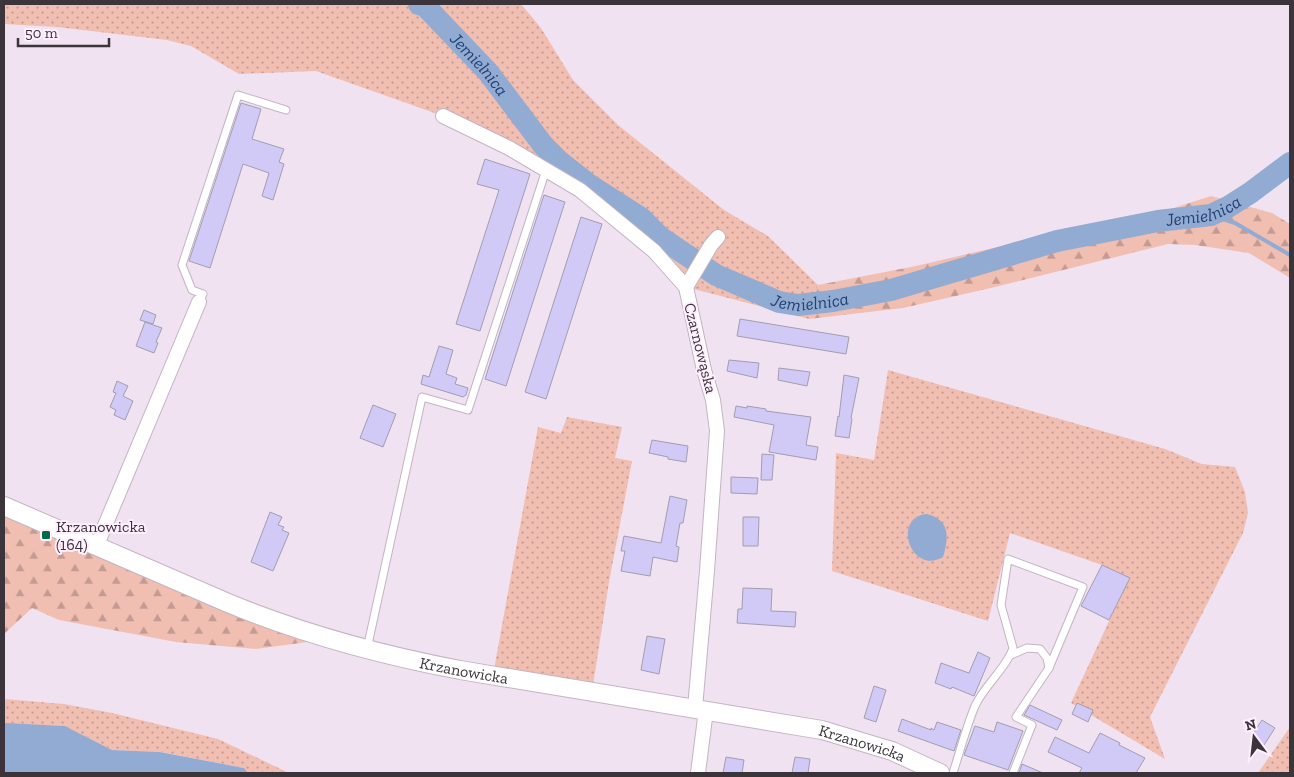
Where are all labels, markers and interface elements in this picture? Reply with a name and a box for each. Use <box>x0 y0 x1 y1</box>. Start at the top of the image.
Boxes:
scale bar <box>18 15 109 47</box>
text: 50 m <box>25 24 58 42</box>
water label: Jemielnica <box>445 27 513 100</box>
water label: Jemielnica <box>1164 191 1245 231</box>
water label: Jemielnica <box>767 287 850 316</box>
street label: Czarnowąska <box>680 301 721 396</box>
place label: Krzanowicka (164) <box>56 517 146 554</box>
marker: Krzanowicka (164) <box>40 529 52 541</box>
street label: Krzanowicka <box>418 653 510 688</box>
north arrow <box>1229 712 1279 762</box>
text: N <box>1243 715 1258 735</box>
street label: Krzanowicka <box>816 721 909 766</box>

